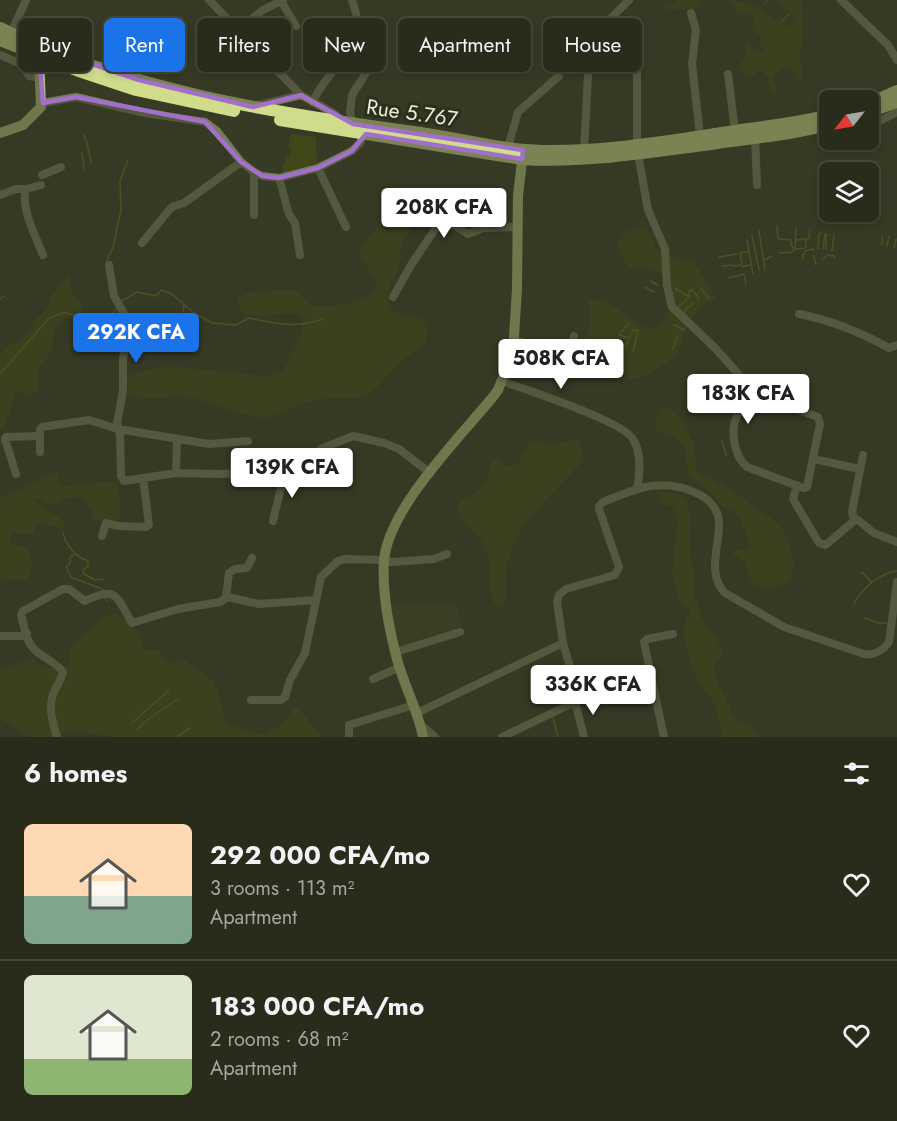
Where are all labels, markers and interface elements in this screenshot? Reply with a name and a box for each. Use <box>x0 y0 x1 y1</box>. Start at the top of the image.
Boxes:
chip: Buy <box>18 18 92 72</box>
chip: Rent <box>104 18 185 72</box>
chip: Filters <box>197 18 291 72</box>
chip: New <box>303 18 386 72</box>
chip: Apartment <box>398 18 531 72</box>
chip: House <box>543 18 642 72</box>
north arrow <box>819 90 879 150</box>
map controls <box>819 90 879 222</box>
street label: Rue 5.767 <box>364 92 460 134</box>
button: layers <box>819 162 879 222</box>
pin: 208K CFA <box>382 188 506 239</box>
text: 208K CFA <box>395 193 493 222</box>
pin: 292K CFA <box>74 313 198 364</box>
text: 292K CFA <box>87 318 185 347</box>
pin: 508K CFA <box>499 339 623 390</box>
text: 508K CFA <box>512 344 610 373</box>
pin: 183K CFA <box>686 374 810 425</box>
text: 183K CFA <box>701 379 795 408</box>
pin: 139K CFA <box>230 448 354 499</box>
text: 139K CFA <box>245 453 339 482</box>
pin: 336K CFA <box>531 665 655 716</box>
text: 336K CFA <box>545 670 641 699</box>
text: 6 homes <box>24 754 127 792</box>
icon: filters <box>840 757 873 790</box>
text: 292 000 CFA/mo <box>210 836 430 874</box>
icon: home <box>72 848 144 920</box>
icon: heart <box>840 868 873 901</box>
text: 3 rooms · 113 m² <box>210 874 354 903</box>
text: Apartment <box>210 903 297 932</box>
text: 183 000 CFA/mo <box>210 987 424 1025</box>
icon: home <box>72 999 144 1071</box>
icon: heart <box>840 1019 873 1052</box>
text: 2 rooms · 68 m² <box>210 1025 348 1054</box>
text: Apartment <box>210 1054 297 1083</box>

